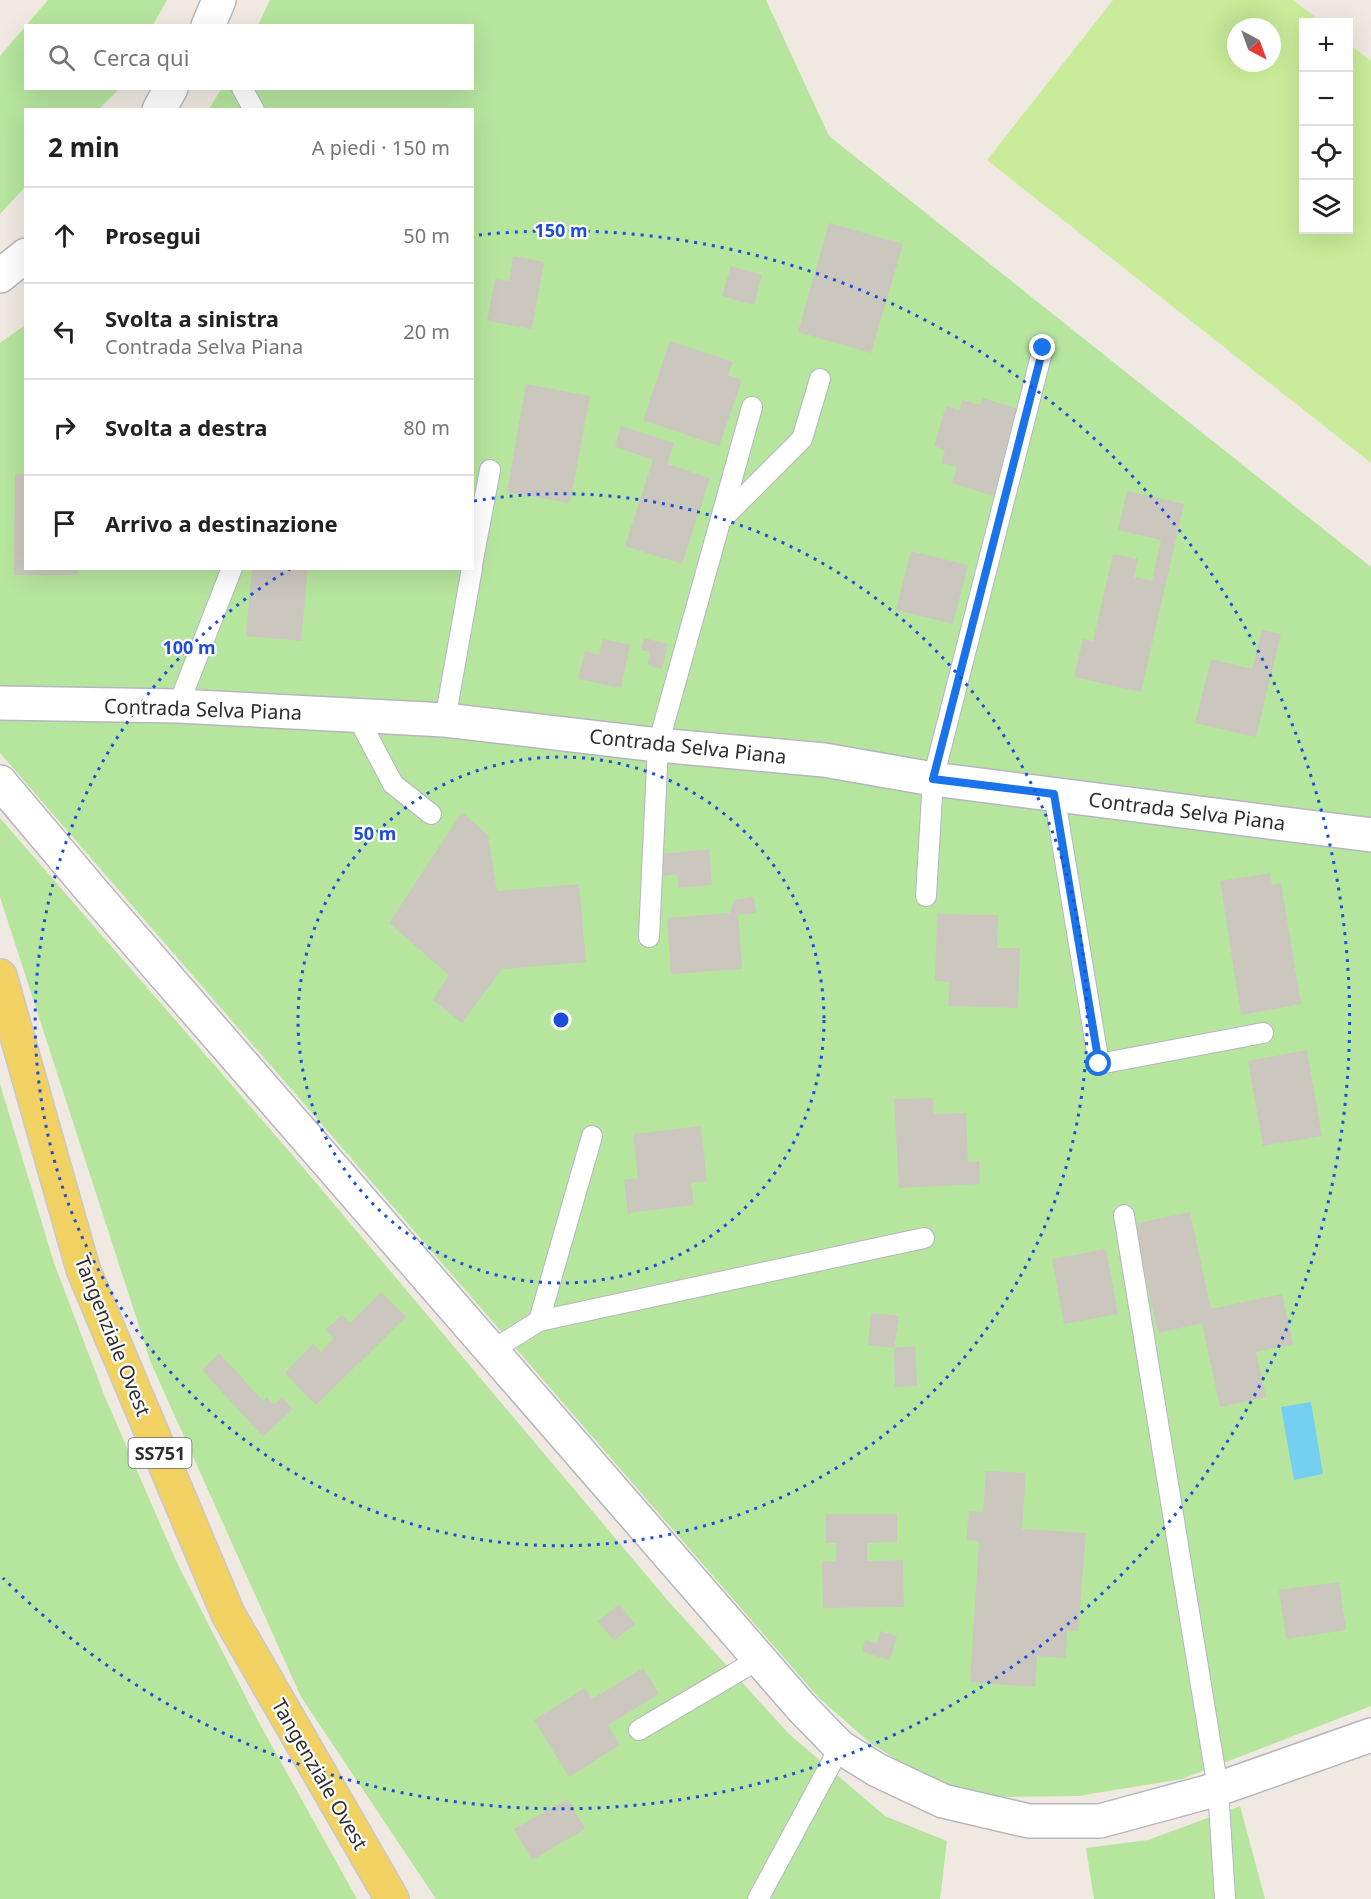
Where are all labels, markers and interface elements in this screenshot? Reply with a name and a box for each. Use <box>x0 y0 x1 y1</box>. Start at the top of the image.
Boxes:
north arrow <box>1227 18 1281 72</box>
map controls <box>1299 18 1353 234</box>
button: + <box>1299 18 1353 72</box>
search box <box>24 24 474 90</box>
icon: search <box>45 41 78 74</box>
text: Cerca qui <box>93 42 189 72</box>
button: − <box>1299 72 1353 126</box>
button: locate <box>1299 126 1353 180</box>
text: 2 min <box>48 129 120 165</box>
text: A piedi · 150 m <box>312 134 450 161</box>
button: layers <box>1299 180 1353 234</box>
text: 150 m <box>534 218 588 242</box>
icon: ahead <box>48 219 81 252</box>
text: Prosegui <box>105 220 201 250</box>
text: 50 m <box>403 222 450 249</box>
text: Svolta a sinistra <box>105 303 279 333</box>
icon: left <box>48 315 81 348</box>
text: 20 m <box>403 318 450 345</box>
text: Contrada Selva Piana <box>105 333 303 360</box>
route end <box>1029 334 1055 360</box>
icon: right <box>48 411 81 444</box>
text: Svolta a destra <box>105 412 268 442</box>
text: 80 m <box>403 414 450 441</box>
icon: arrive <box>48 507 81 540</box>
text: Arrivo a destinazione <box>105 508 338 538</box>
text: 100 m <box>162 635 216 659</box>
street label: Contrada Selva Piana <box>103 692 303 726</box>
street label: Contrada Selva Piana <box>588 722 788 770</box>
street label: Contrada Selva Piana <box>1087 786 1287 836</box>
text: 50 m <box>354 821 396 845</box>
centre of rings <box>551 1010 571 1030</box>
route start <box>1085 1050 1111 1076</box>
street label: Tangenziale Ovest <box>69 1252 157 1420</box>
road number: SS751 <box>128 1438 192 1468</box>
street label: Tangenziale Ovest <box>266 1693 374 1855</box>

